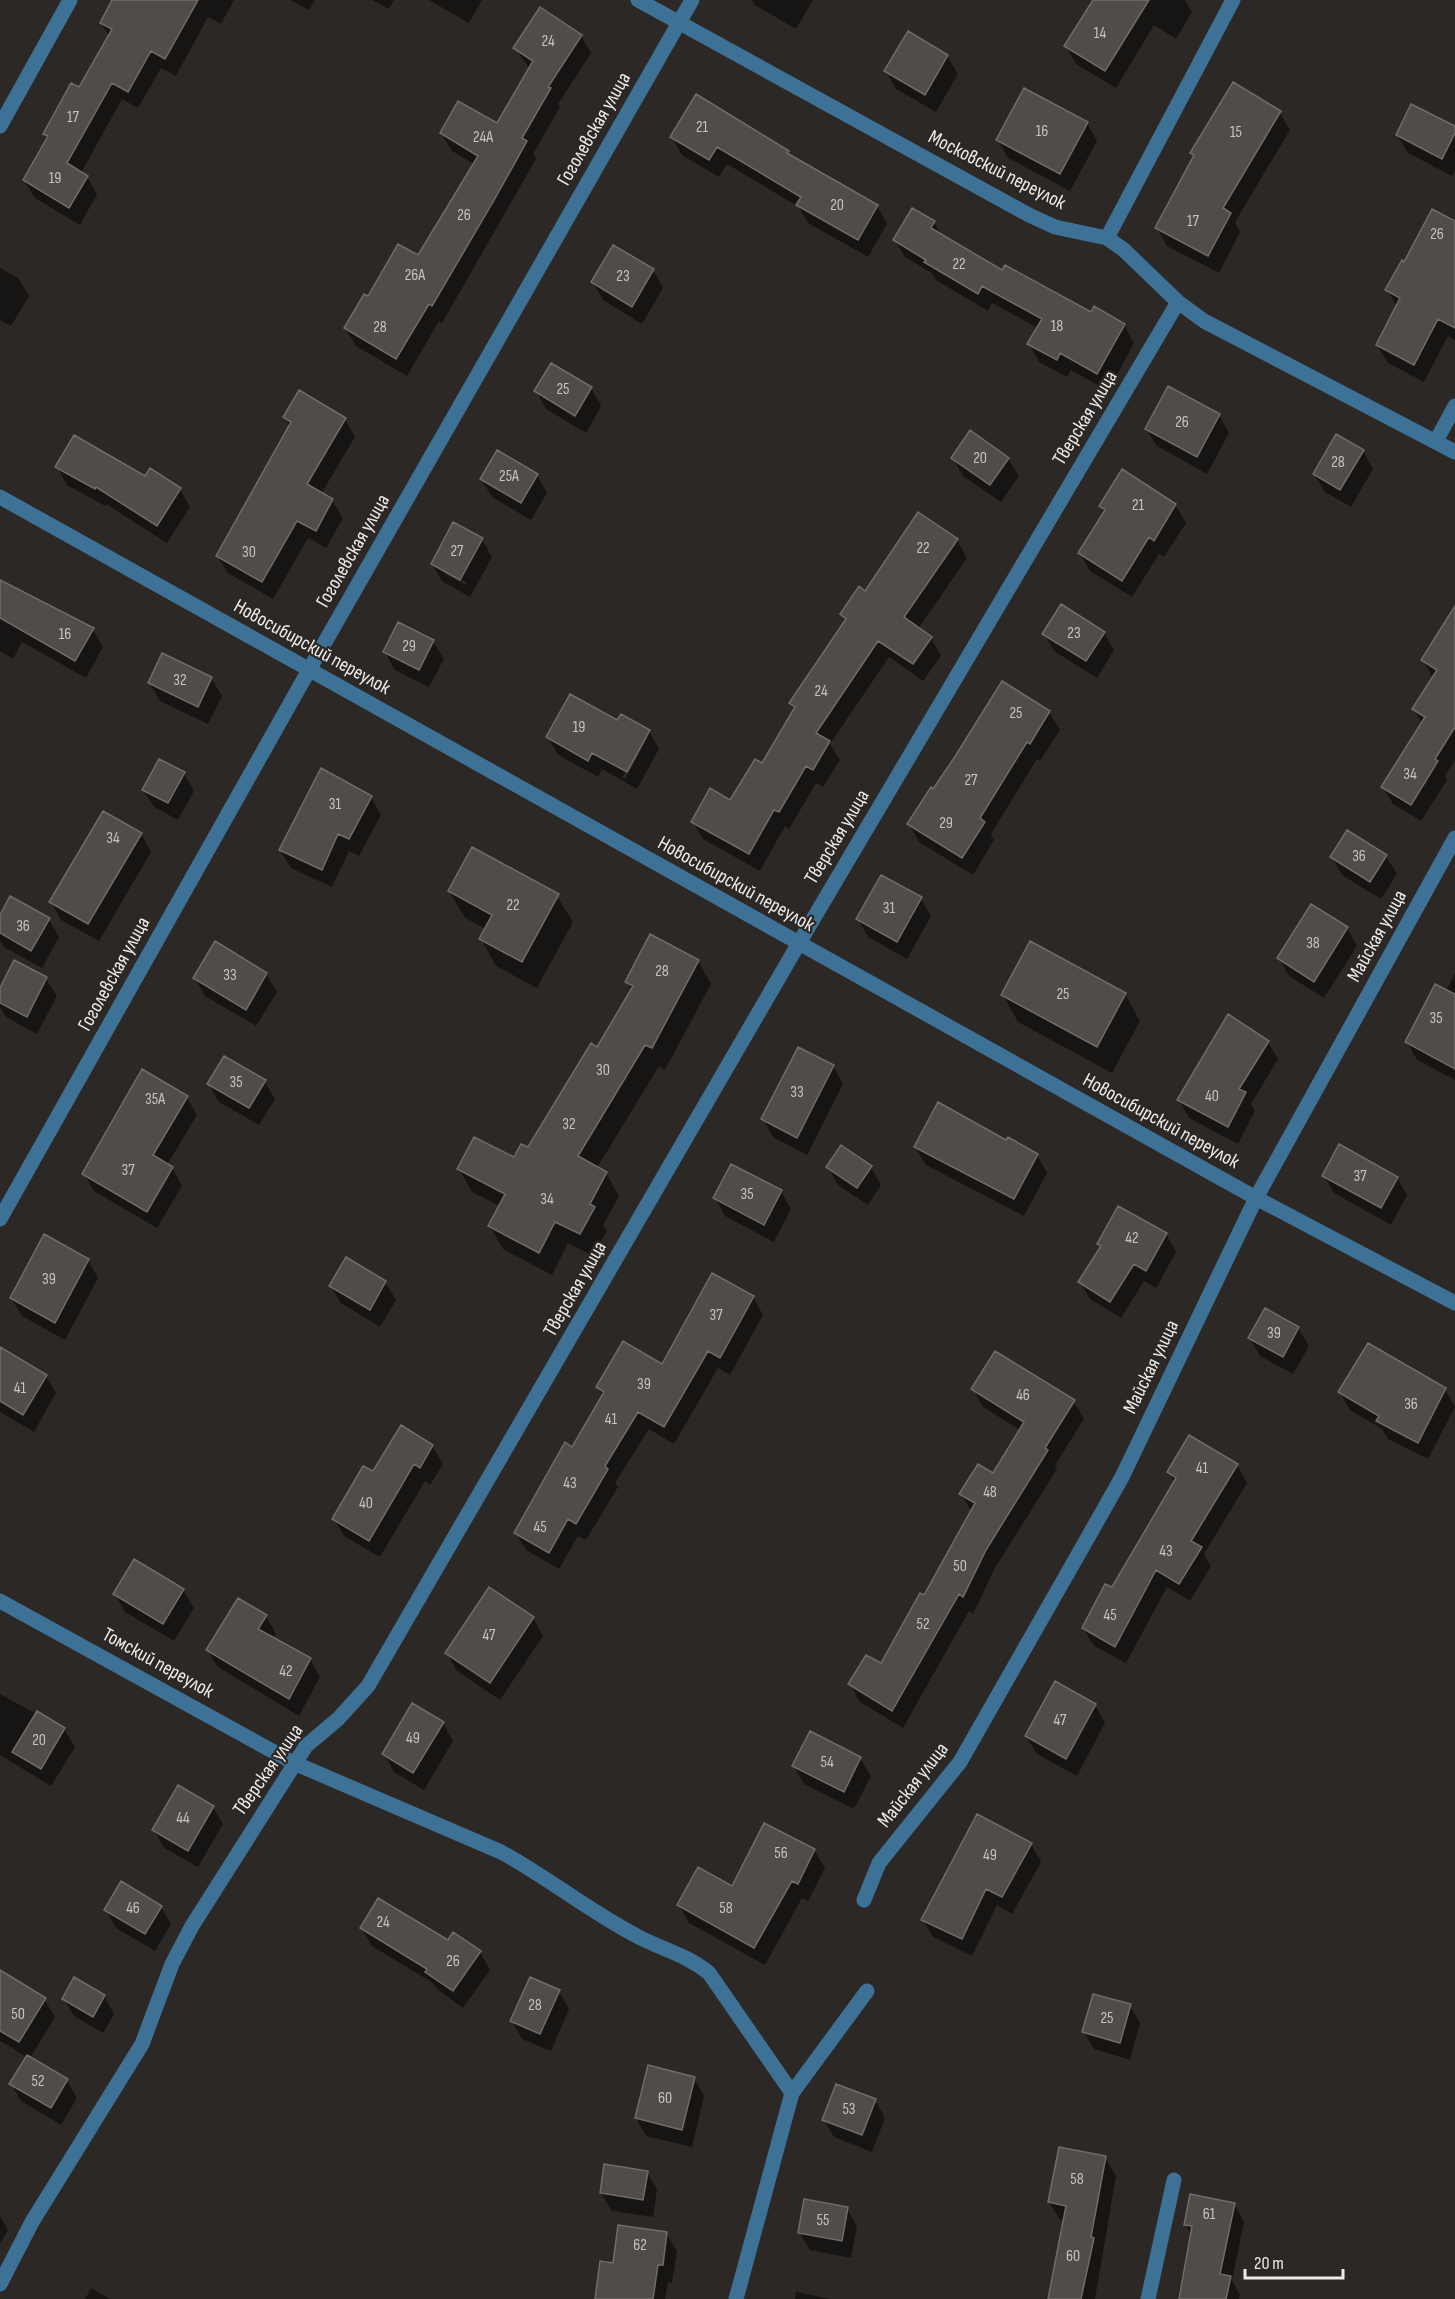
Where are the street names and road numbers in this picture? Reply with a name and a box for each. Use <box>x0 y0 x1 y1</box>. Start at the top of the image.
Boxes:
street label: Гоголевская улица <box>552 68 636 190</box>
street label: Московский переулок <box>924 125 1070 215</box>
street label: Тверская улица <box>1047 366 1123 470</box>
street label: Гоголевская улица <box>311 490 395 612</box>
street label: Новосибирский переулок <box>230 594 395 700</box>
street label: Тверская улица <box>799 785 875 889</box>
street label: Новосибирский переулок <box>654 831 819 937</box>
street label: Майская улица <box>1342 886 1412 986</box>
street label: Гоголевская улица <box>73 913 155 1035</box>
street label: Новосибирский переулок <box>1079 1068 1244 1174</box>
street label: Тверская улица <box>538 1237 612 1341</box>
street label: Майская улица <box>1118 1316 1184 1418</box>
street label: Томский переулок <box>98 1623 218 1704</box>
street label: Тверская улица <box>228 1720 308 1820</box>
street label: Майская улица <box>872 1738 954 1832</box>

